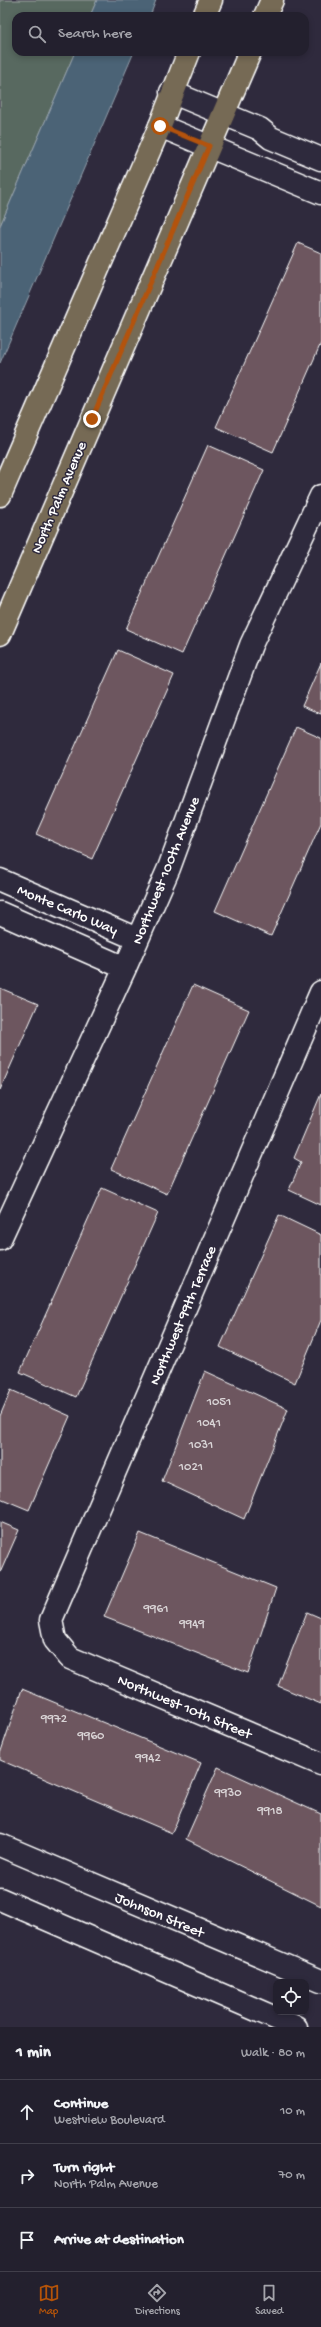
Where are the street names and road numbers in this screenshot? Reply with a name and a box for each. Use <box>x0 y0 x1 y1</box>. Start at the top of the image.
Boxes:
street label: North Palm Avenue <box>28 439 92 556</box>
street label: Northwest 100th Avenue <box>129 794 205 947</box>
street label: Monte Carlo Way <box>14 882 121 940</box>
street label: Northwest 99th Terrace <box>146 1243 221 1388</box>
street label: Northwest 10th Street <box>114 1671 256 1745</box>
street label: Johnson Street <box>112 1889 208 1943</box>

